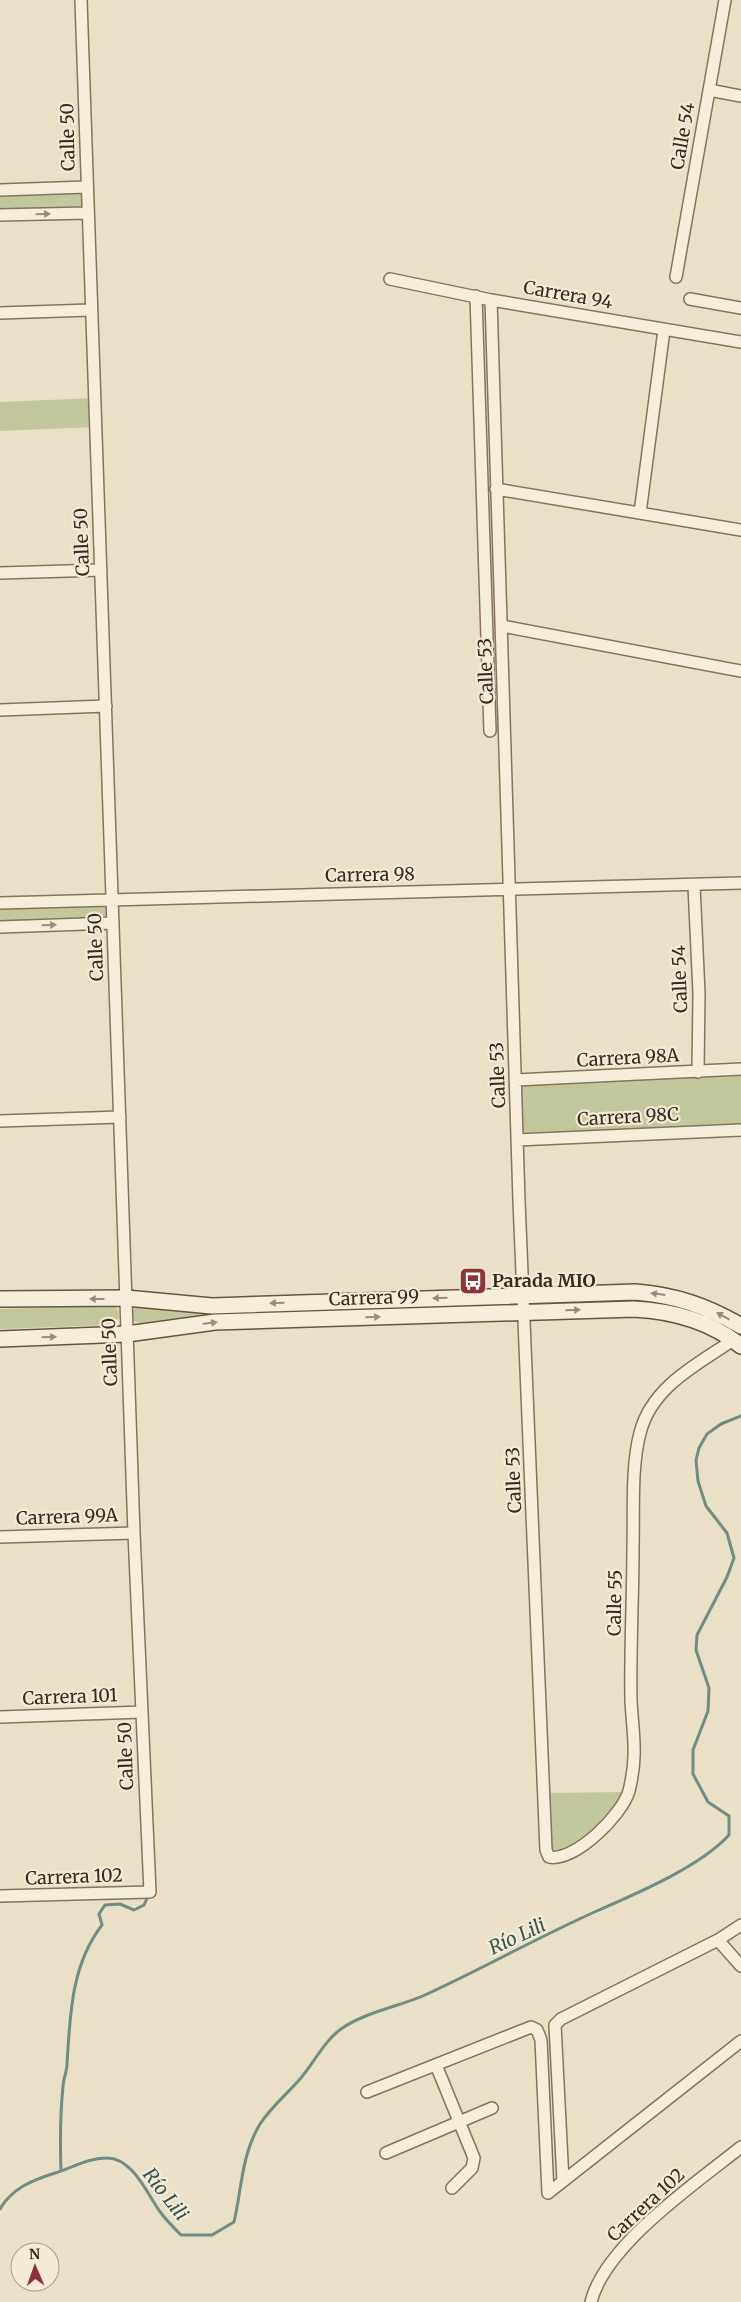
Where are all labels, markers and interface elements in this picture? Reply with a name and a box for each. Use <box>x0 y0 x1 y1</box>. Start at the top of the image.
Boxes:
street label: Calle 54 <box>665 101 700 171</box>
street label: Calle 50 <box>55 103 80 171</box>
one-way arrow <box>36 209 52 217</box>
street label: Carrera 94 <box>522 275 614 314</box>
street label: Calle 50 <box>69 507 94 577</box>
street label: Calle 53 <box>473 637 498 705</box>
street label: Carrera 98 <box>325 862 415 887</box>
street label: Calle 50 <box>83 912 108 982</box>
one-way arrow <box>41 921 57 929</box>
street label: Calle 54 <box>667 945 692 1013</box>
street label: Calle 53 <box>485 1041 510 1109</box>
street label: Carrera 98A <box>576 1043 680 1072</box>
street label: Carrera 98C <box>576 1102 680 1131</box>
bus stop icon: Parada MIO <box>458 1266 488 1296</box>
place label: Parada MIO <box>492 1269 596 1292</box>
street label: Carrera 99 <box>328 1284 420 1311</box>
one-way arrow <box>650 1290 666 1298</box>
one-way arrow <box>431 1294 447 1302</box>
one-way arrow <box>89 1295 105 1303</box>
one-way arrow <box>269 1300 285 1308</box>
one-way arrow <box>565 1305 581 1313</box>
one-way arrow <box>365 1312 381 1320</box>
one-way arrow <box>716 1312 731 1320</box>
street label: Calle 50 <box>97 1317 122 1387</box>
one-way arrow <box>203 1319 219 1327</box>
one-way arrow <box>41 1332 57 1340</box>
street label: Calle 53 <box>501 1446 526 1514</box>
street label: Carrera 99A <box>16 1503 119 1530</box>
street label: Calle 55 <box>602 1570 627 1636</box>
street label: Carrera 101 <box>22 1683 118 1710</box>
street label: Calle 50 <box>113 1721 138 1791</box>
street label: Carrera 102 <box>25 1863 123 1890</box>
water label: Río Lili <box>485 1912 549 1960</box>
water label: Río Lili <box>138 2163 194 2225</box>
street label: Carrera 102 <box>602 2163 689 2246</box>
north arrow <box>10 2242 60 2292</box>
text: N <box>29 2245 40 2263</box>

